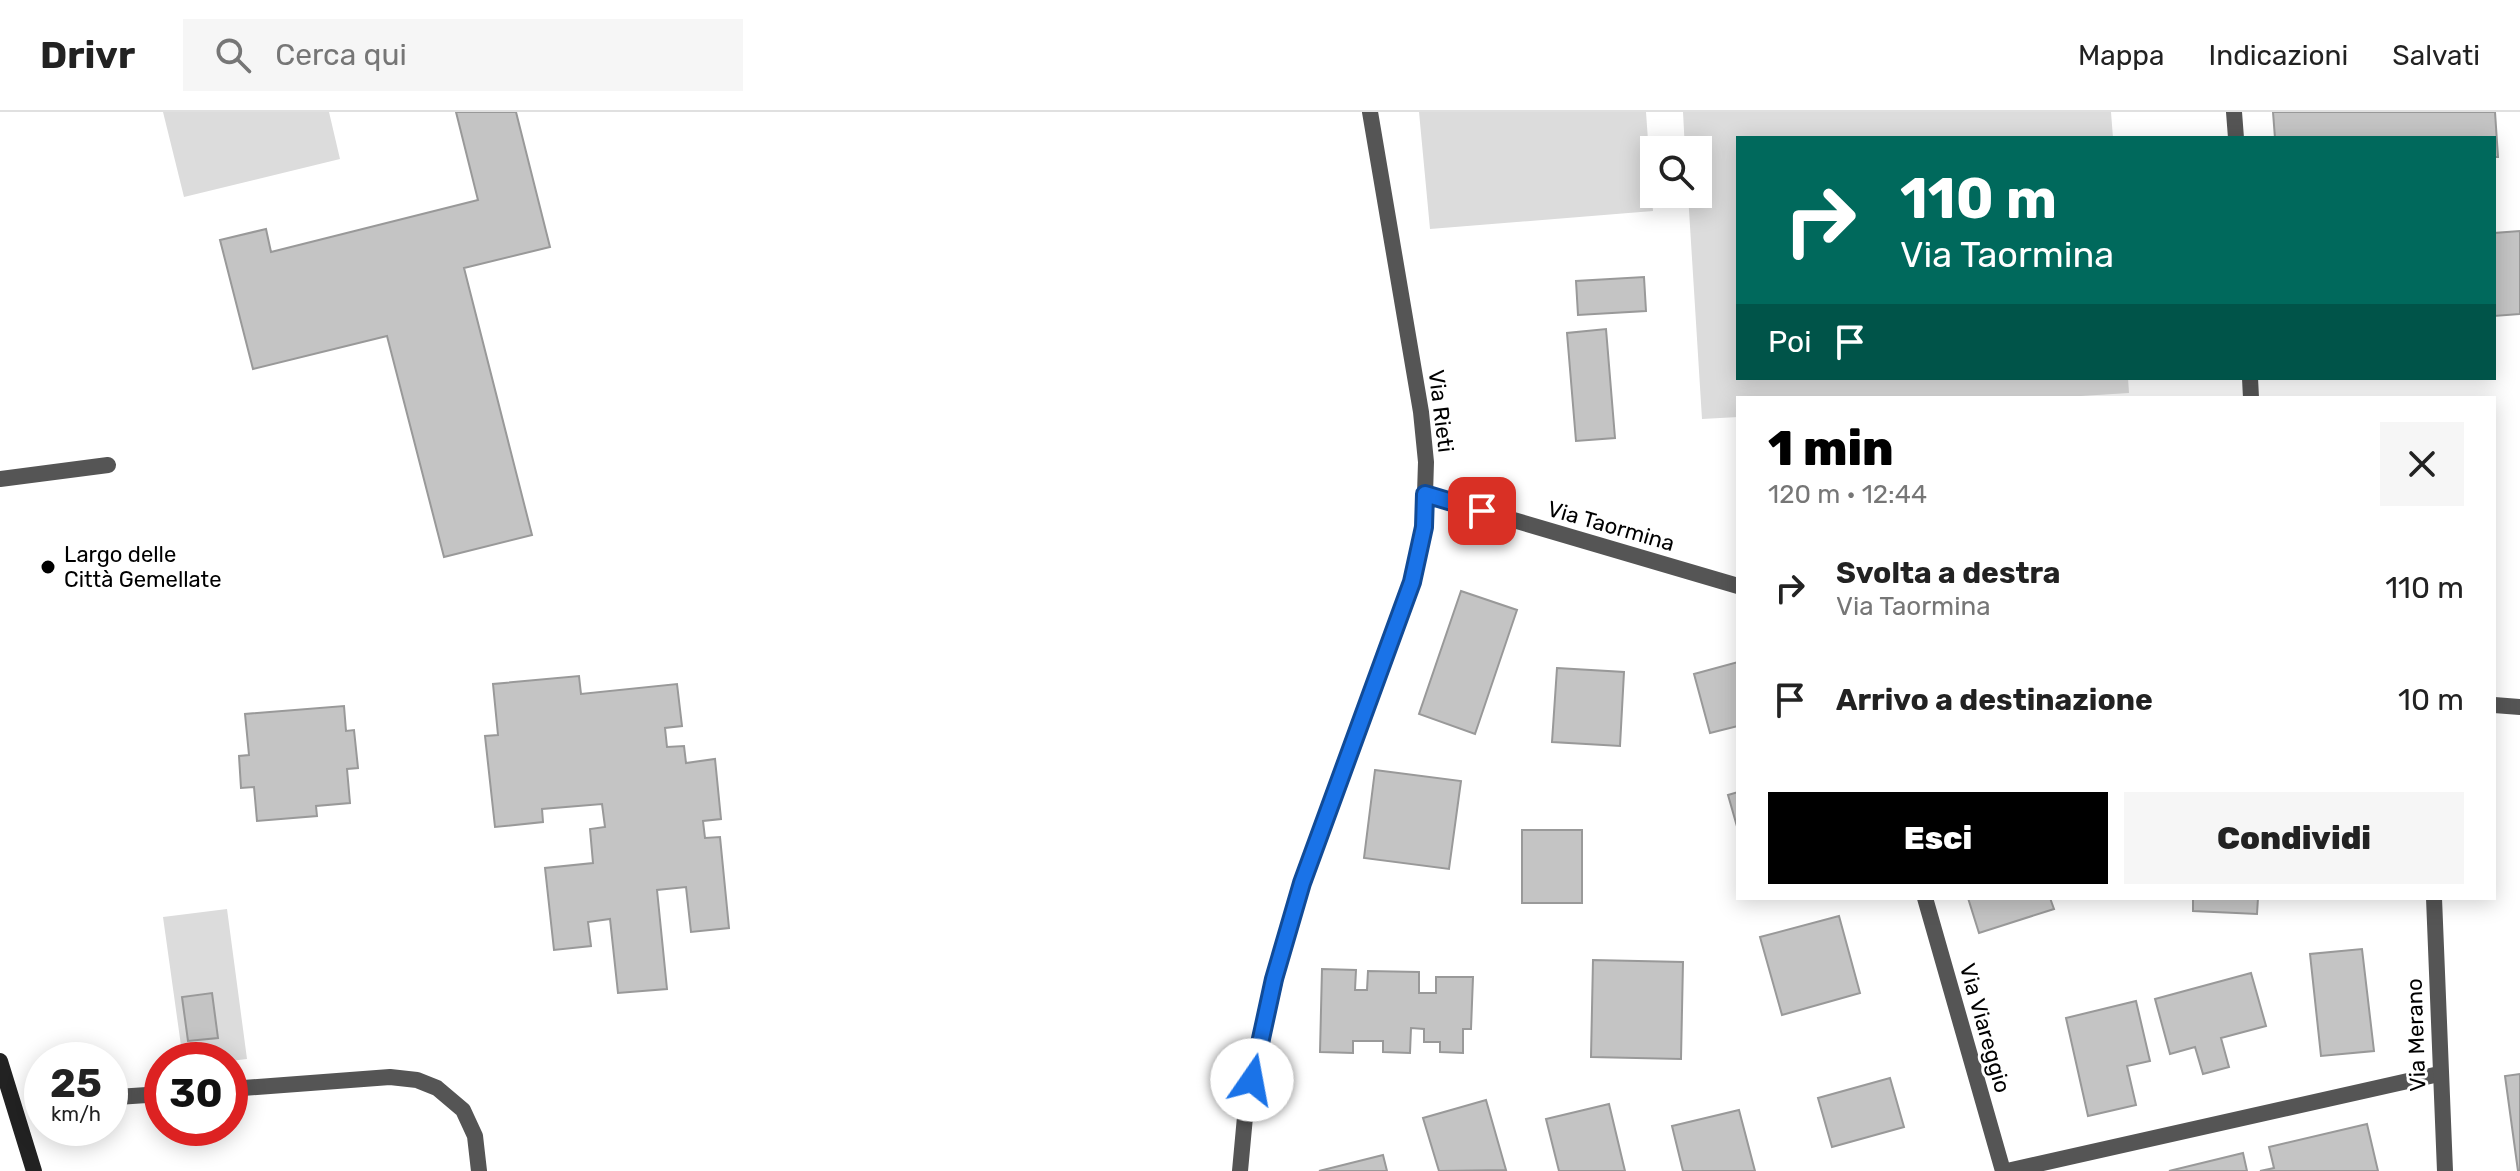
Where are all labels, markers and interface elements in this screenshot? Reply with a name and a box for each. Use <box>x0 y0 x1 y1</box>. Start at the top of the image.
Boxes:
search box <box>183 19 743 91</box>
text: Drivr <box>40 32 135 78</box>
icon: search <box>211 33 255 77</box>
text: Cerca qui <box>275 37 407 73</box>
text: Mappa <box>2078 39 2165 72</box>
text: Indicazioni <box>2209 39 2348 72</box>
text: Salvati <box>2392 39 2480 72</box>
map controls <box>1640 136 1712 208</box>
button: search <box>1640 136 1712 208</box>
text: 110 m <box>1900 166 2057 232</box>
icon: right <box>1768 168 1872 272</box>
text: Via Taormina <box>1900 233 2114 276</box>
icon: arrive <box>1828 320 1872 364</box>
text: Poi <box>1768 324 1812 360</box>
street label: Via Rieti <box>1423 368 1459 454</box>
text: 1 min <box>1768 420 1894 477</box>
button: close <box>2380 422 2464 506</box>
pin <box>1448 477 1516 545</box>
text: 120 m · 12:44 <box>1768 479 1927 510</box>
icon: arrive <box>1460 489 1504 533</box>
street label: Via Taormina <box>1544 495 1678 557</box>
place label: Largo delle Città Gemellate <box>64 541 222 593</box>
text: Svolta a destra <box>1836 555 2061 591</box>
marker: Largo delle Città Gemellate <box>39 558 57 576</box>
icon: right <box>1768 566 1812 610</box>
text: 110 m <box>2385 570 2464 606</box>
text: Via Taormina <box>1836 591 1991 622</box>
icon: arrive <box>1768 678 1812 722</box>
text: Arrivo a destinazione <box>1836 682 2153 718</box>
text: 10 m <box>2398 682 2464 718</box>
button: Esci <box>1768 792 2108 884</box>
button: Condividi <box>2124 792 2464 884</box>
street label: Via Viareggio <box>1954 960 2016 1096</box>
street label: Via Merano <box>2401 978 2431 1092</box>
position arrow <box>1210 1038 1294 1122</box>
speed limit sign: 30 <box>144 1042 248 1146</box>
text: 25 <box>50 1060 102 1107</box>
text: km/h <box>51 1102 101 1126</box>

